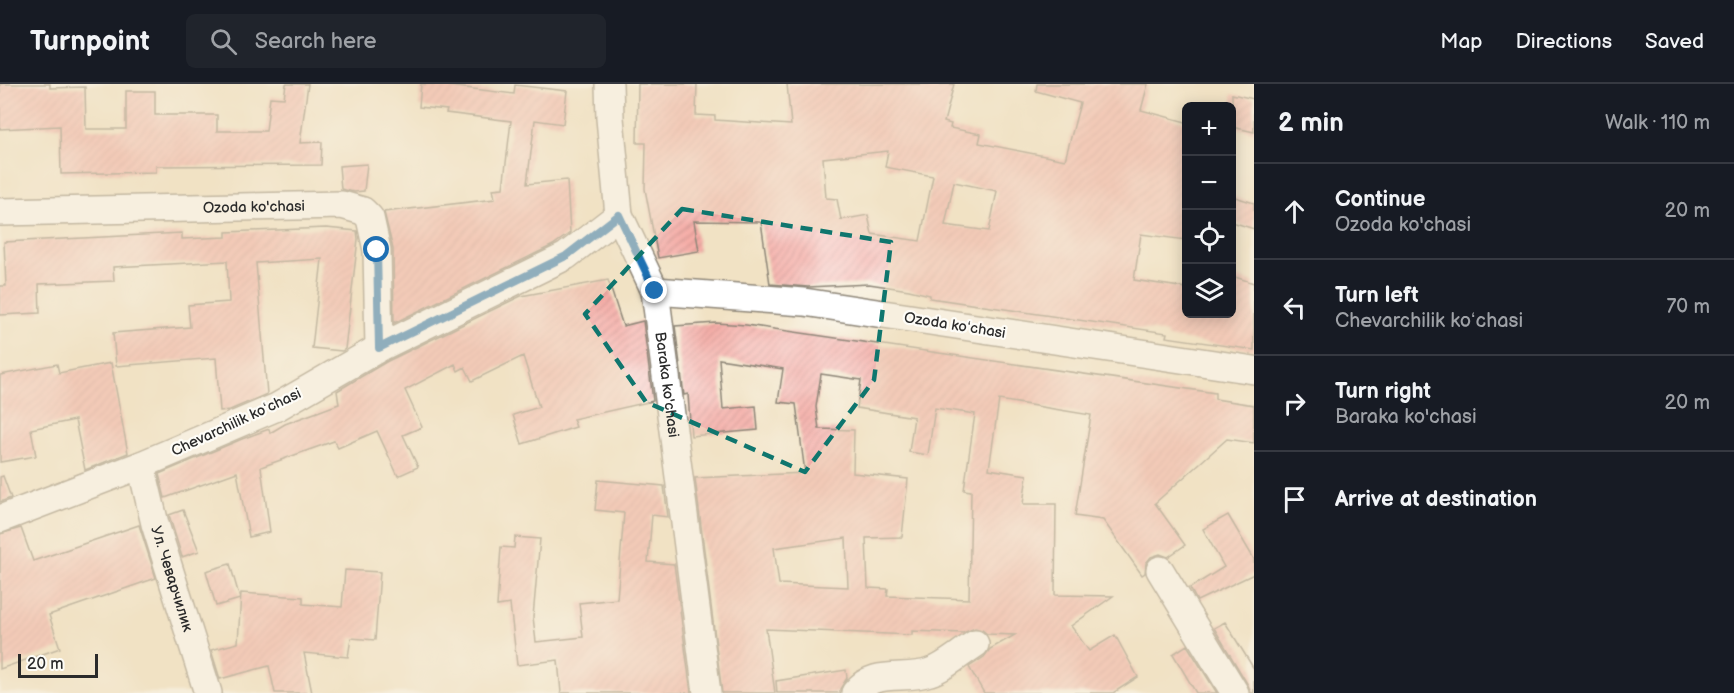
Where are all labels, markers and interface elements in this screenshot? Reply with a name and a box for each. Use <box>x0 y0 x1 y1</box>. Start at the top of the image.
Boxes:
search box <box>186 14 606 68</box>
text: Turnpoint <box>30 25 150 58</box>
icon: search <box>207 25 240 58</box>
text: Search here <box>255 28 377 55</box>
text: Map <box>1440 29 1483 54</box>
text: Directions <box>1516 29 1612 54</box>
text: Saved <box>1645 29 1704 54</box>
map controls <box>1182 102 1236 318</box>
button: + <box>1182 102 1236 156</box>
text: 2 min <box>1278 108 1344 139</box>
text: Walk · 110 m <box>1605 111 1710 135</box>
button: − <box>1182 156 1236 210</box>
text: Continue <box>1335 186 1425 213</box>
icon: ahead <box>1278 195 1311 228</box>
street label: Ozoda ko'chasi <box>203 197 305 218</box>
text: 20 m <box>1665 199 1710 223</box>
button: locate <box>1182 210 1236 264</box>
text: Ozoda ko'chasi <box>1335 213 1471 237</box>
route start <box>363 236 389 262</box>
button: layers <box>1182 264 1236 318</box>
route end <box>641 277 667 303</box>
text: Turn left <box>1335 282 1419 309</box>
icon: left <box>1278 291 1311 324</box>
text: 70 m <box>1666 295 1710 319</box>
street label: Ozoda koʻchasi <box>903 308 1007 343</box>
text: Chevarchilik koʻchasi <box>1335 309 1523 333</box>
street label: Baraka ko'chasi <box>650 331 683 439</box>
text: Turn right <box>1335 378 1431 405</box>
street label: Chevarchilik koʻchasi <box>168 384 304 461</box>
icon: right <box>1278 387 1311 420</box>
text: 20 m <box>1665 391 1710 415</box>
text: Baraka ko'chasi <box>1335 405 1477 429</box>
icon: arrive <box>1278 483 1311 516</box>
text: Arrive at destination <box>1335 486 1537 513</box>
street label: Ул. Чеварчилик <box>146 524 197 634</box>
scale bar <box>18 651 98 678</box>
text: 20 m <box>27 655 63 674</box>

